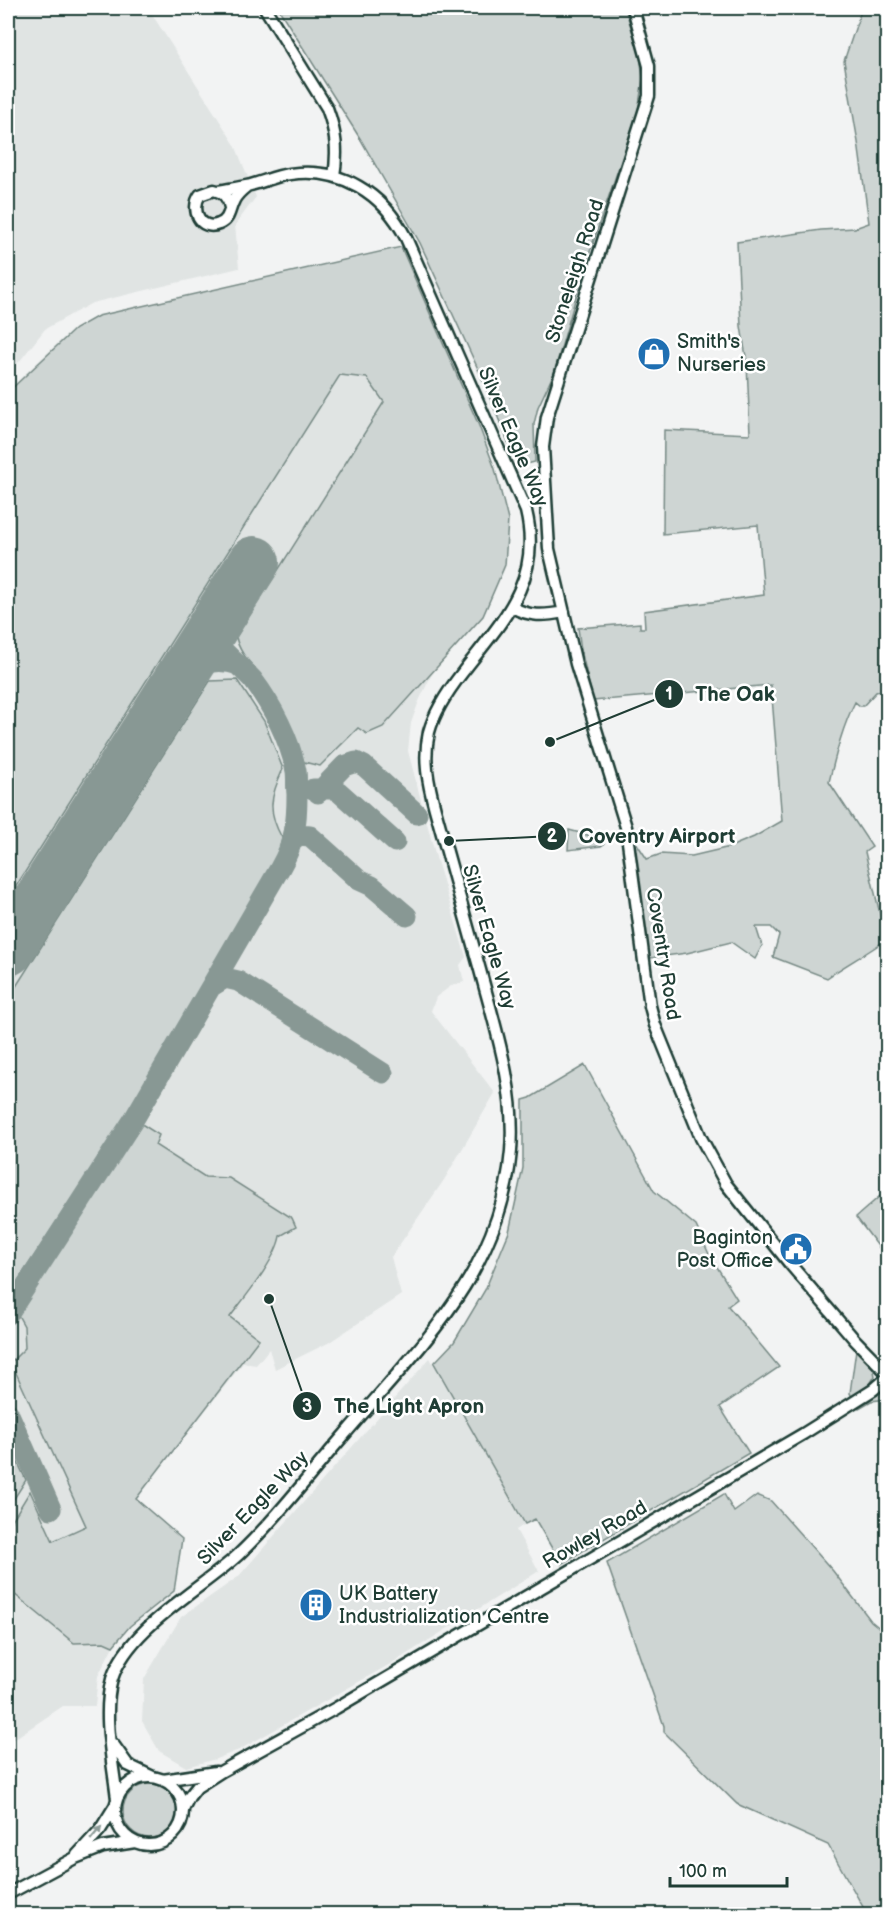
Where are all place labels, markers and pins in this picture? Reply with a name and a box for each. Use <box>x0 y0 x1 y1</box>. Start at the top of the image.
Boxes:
place label: Smith's Nurseries <box>677 330 766 377</box>
shop icon: Smith's Nurseries <box>636 336 672 372</box>
callout: The Oak <box>654 675 787 714</box>
callout: Coventry Airport <box>537 816 748 855</box>
place label: Baginton Post Office <box>676 1226 773 1273</box>
public building icon: Baginton Post Office <box>778 1231 814 1267</box>
callout: The Light Apron <box>292 1386 497 1425</box>
place label: UK Battery Industrialization Centre <box>339 1582 549 1629</box>
building icon: UK Battery Industrialization Centre <box>298 1587 334 1623</box>

